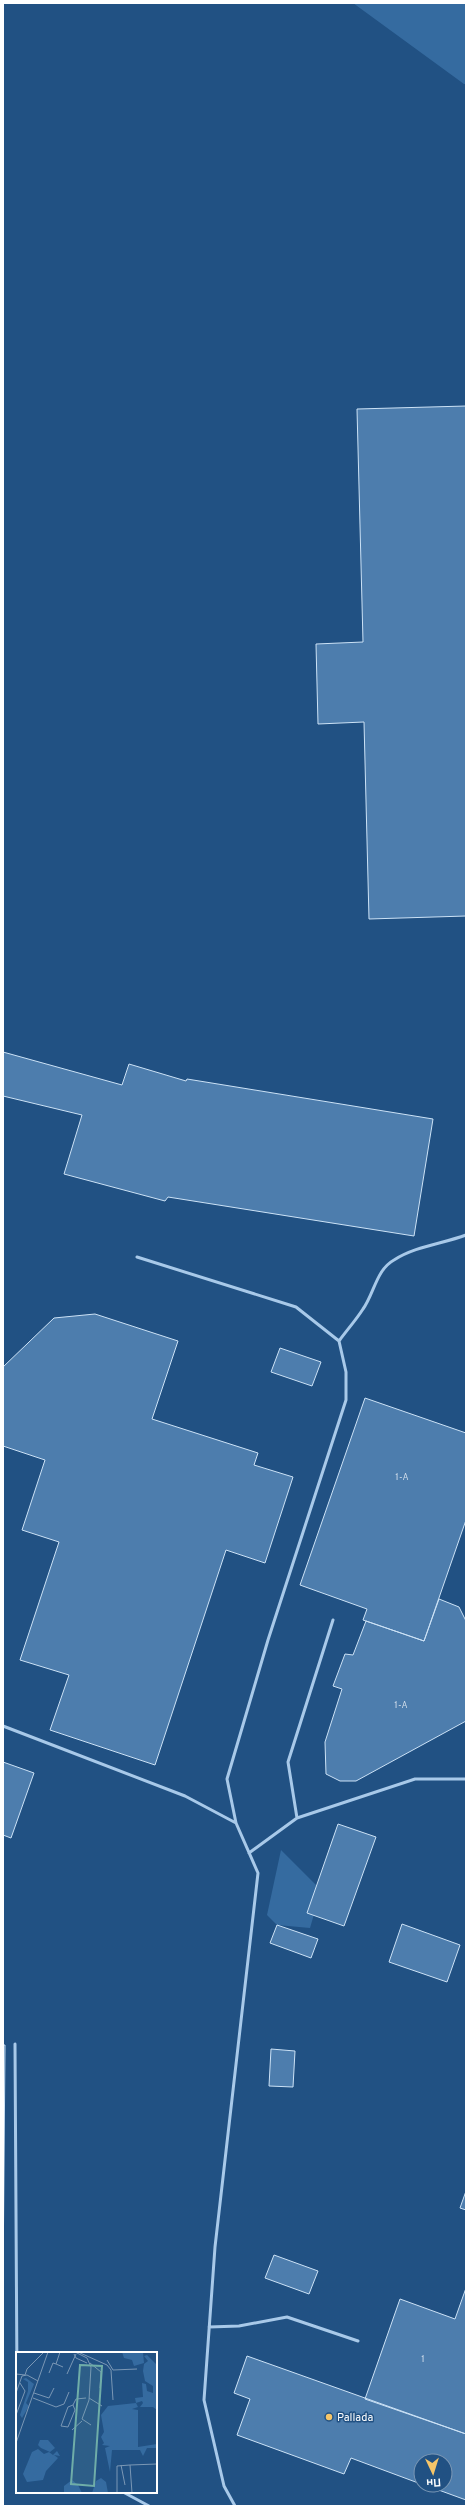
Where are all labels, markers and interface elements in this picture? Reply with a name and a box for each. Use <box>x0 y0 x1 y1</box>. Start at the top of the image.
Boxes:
house number: 1-А <box>395 1472 409 1483</box>
house number: 1-А <box>394 1700 408 1711</box>
inset map <box>16 2352 157 2493</box>
house number: 1 <box>421 2354 425 2365</box>
place label: Pallada <box>337 2411 373 2425</box>
marker: Pallada <box>324 2412 334 2422</box>
north arrow <box>413 2453 453 2493</box>
text: Пн <box>426 2474 442 2489</box>

